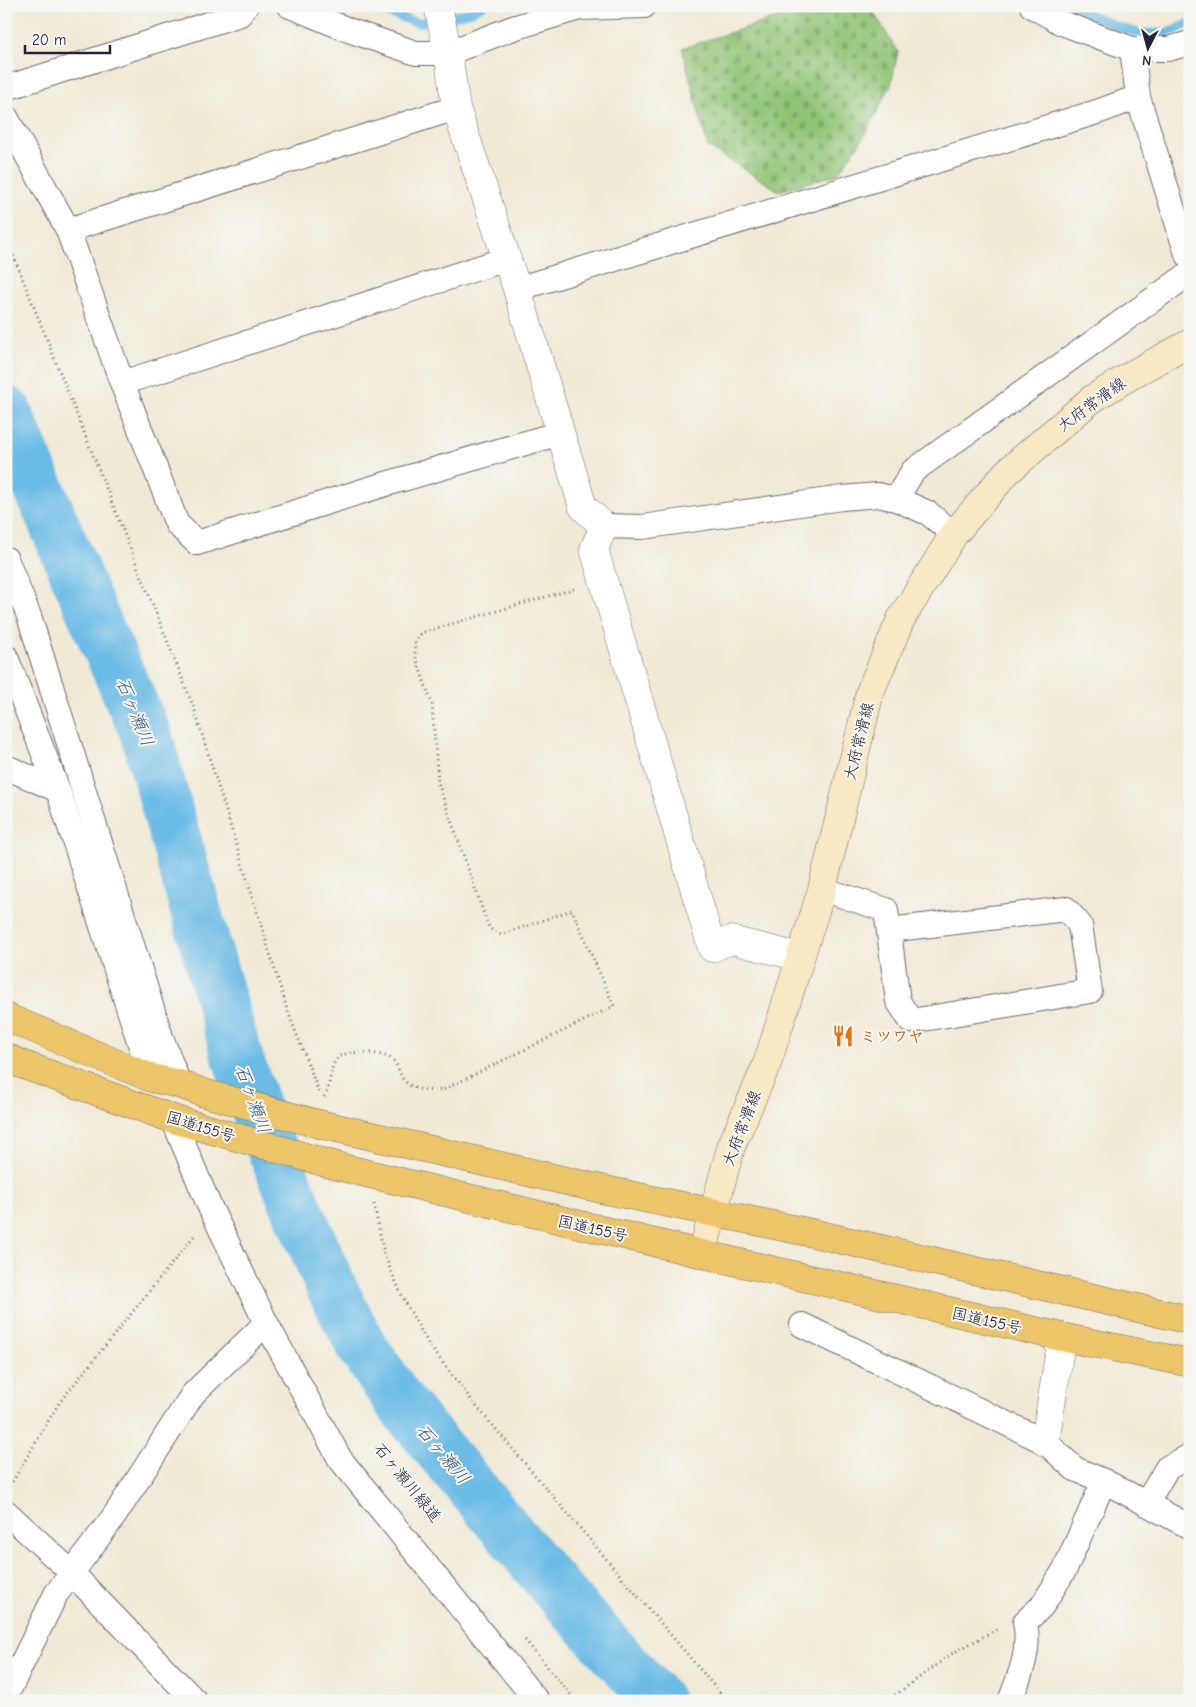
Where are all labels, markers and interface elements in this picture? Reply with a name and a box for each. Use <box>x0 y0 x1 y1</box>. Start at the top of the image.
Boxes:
scale bar <box>25 22 110 54</box>
north arrow <box>1124 22 1174 72</box>
text: 20 m <box>32 31 66 49</box>
text: N <box>1141 52 1152 69</box>
street label: 大府常滑線 <box>1054 374 1129 436</box>
water label: 石ヶ瀬川 <box>111 675 158 749</box>
street label: 大府常滑線 <box>841 700 877 782</box>
restaurant icon: ミツワヤ <box>830 1023 856 1049</box>
place label: ミツワヤ <box>860 1028 924 1046</box>
water label: 石ヶ瀬川 <box>230 1062 275 1137</box>
street label: 大府常滑線 <box>719 1088 765 1169</box>
street label: 国道155号 <box>164 1108 238 1146</box>
street label: 国道155号 <box>556 1212 630 1246</box>
street label: 国道155号 <box>950 1304 1024 1338</box>
water label: 石ヶ瀬川 <box>411 1420 474 1489</box>
street label: 石ヶ瀬川緑道 <box>370 1440 444 1526</box>

